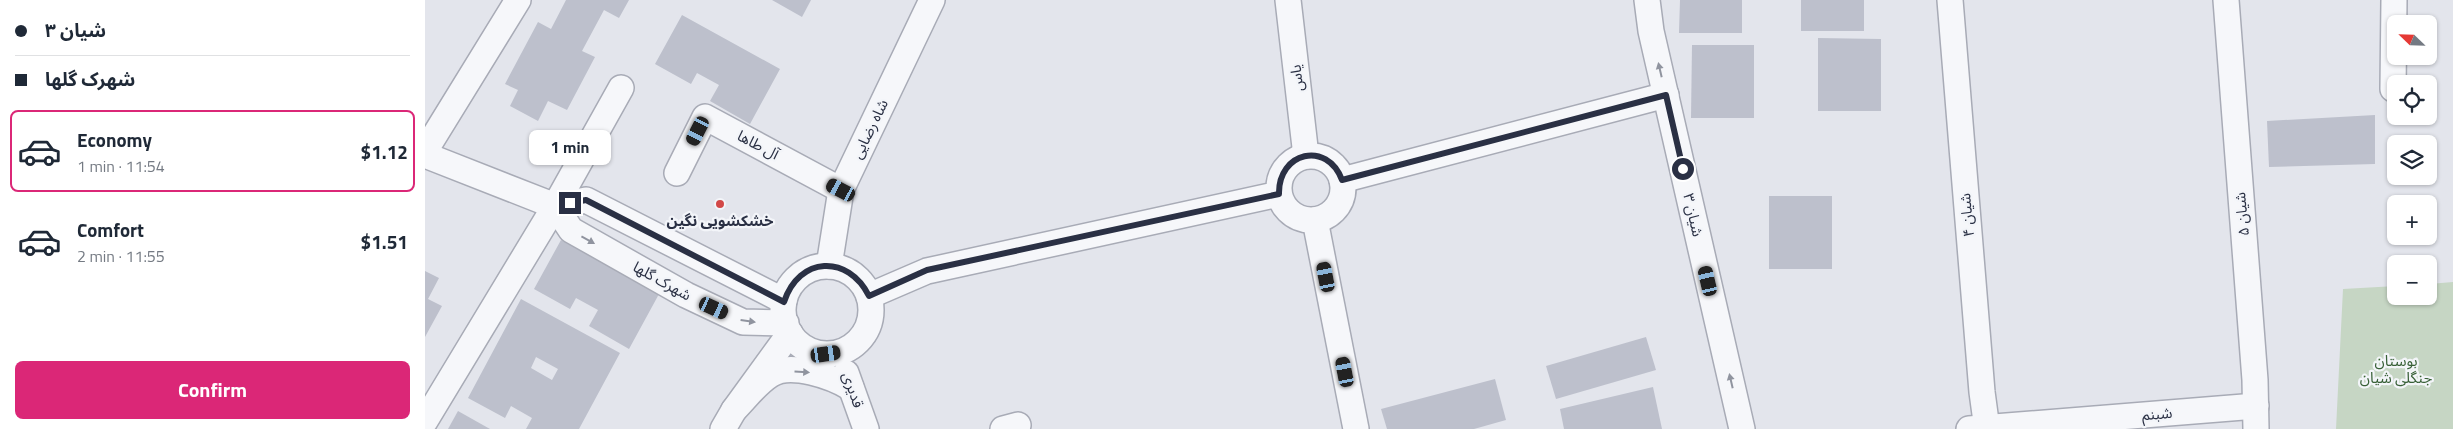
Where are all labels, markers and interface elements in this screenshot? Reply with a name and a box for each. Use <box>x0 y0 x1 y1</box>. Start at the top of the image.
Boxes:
text: شیان ۳ <box>45 15 106 44</box>
north arrow <box>2387 15 2437 65</box>
map controls <box>2387 15 2437 305</box>
one-way arrow <box>1656 62 1664 77</box>
street label: یاس <box>1283 63 1310 93</box>
text: شهرک گلها <box>45 64 135 93</box>
button: locate <box>2387 75 2437 125</box>
street label: شاه رضایی <box>845 95 894 163</box>
car <box>684 114 711 148</box>
street label: آل طاها <box>733 124 784 166</box>
text: Economy <box>77 125 152 154</box>
icon: car <box>17 129 62 174</box>
callout: 1 min <box>529 130 611 166</box>
text: 1 min <box>551 135 589 159</box>
button: layers <box>2387 135 2437 185</box>
text: $1.12 <box>361 137 408 166</box>
text: 1 min · 11:54 <box>77 154 165 178</box>
route start <box>1672 158 1694 180</box>
car <box>824 176 857 204</box>
street label: شیان ۳ <box>1677 191 1710 239</box>
street label: شیان ۵ <box>2228 191 2255 237</box>
route end <box>559 192 581 214</box>
street label: شیان ۴ <box>1953 192 1980 238</box>
button: + <box>2387 195 2437 245</box>
marker: خشکشویی نگین <box>714 198 726 210</box>
place label: خشکشویی نگین <box>667 209 774 232</box>
text: Comfort <box>77 215 144 244</box>
icon: car <box>17 219 62 264</box>
text: $1.51 <box>361 227 408 256</box>
one-way arrow <box>581 235 595 244</box>
text: 2 min · 11:55 <box>77 244 165 268</box>
street label: شهرک گلها <box>629 255 696 306</box>
button: − <box>2387 255 2437 305</box>
car <box>1315 261 1336 293</box>
car <box>1697 265 1718 297</box>
car <box>697 295 730 321</box>
one-way arrow <box>740 317 756 325</box>
car <box>810 344 841 364</box>
park label: بوستان جنگلی شیان <box>2360 349 2432 389</box>
car <box>1334 356 1355 388</box>
button: Confirm <box>15 361 410 419</box>
one-way arrow <box>794 368 810 376</box>
street label: قدیری <box>837 369 870 411</box>
one-way arrow <box>1727 374 1735 389</box>
street label: شبنم <box>2141 401 2173 426</box>

